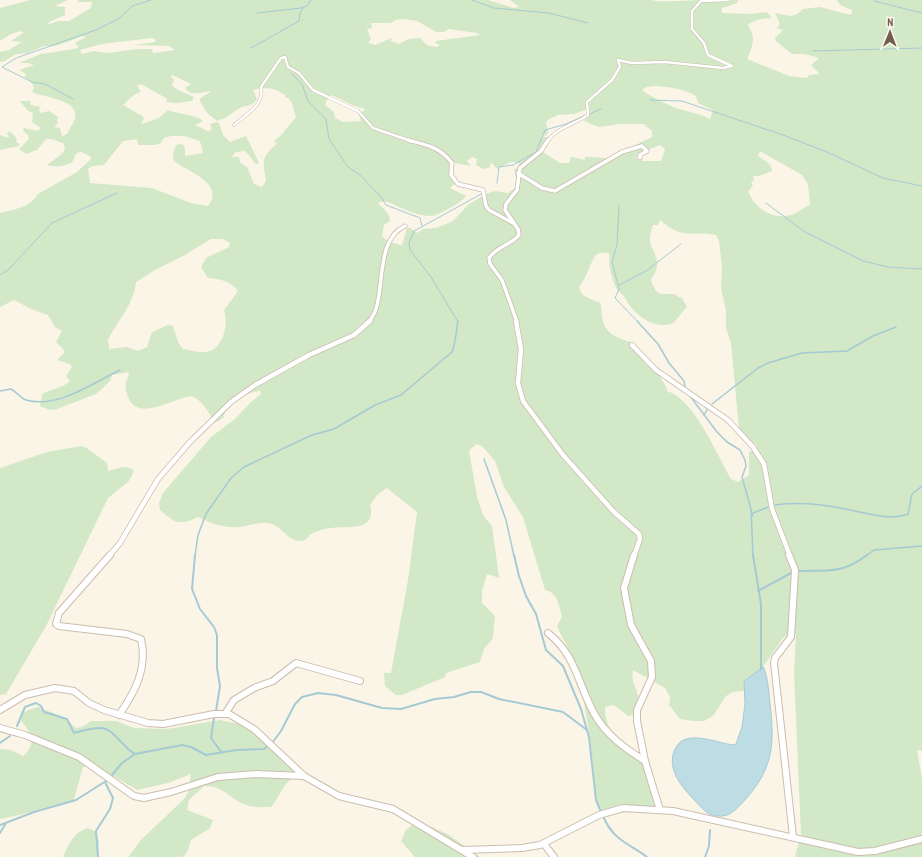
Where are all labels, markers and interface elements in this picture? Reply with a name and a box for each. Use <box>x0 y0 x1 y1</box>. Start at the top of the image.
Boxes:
north arrow <box>870 12 910 52</box>
text: N <box>887 15 893 29</box>

